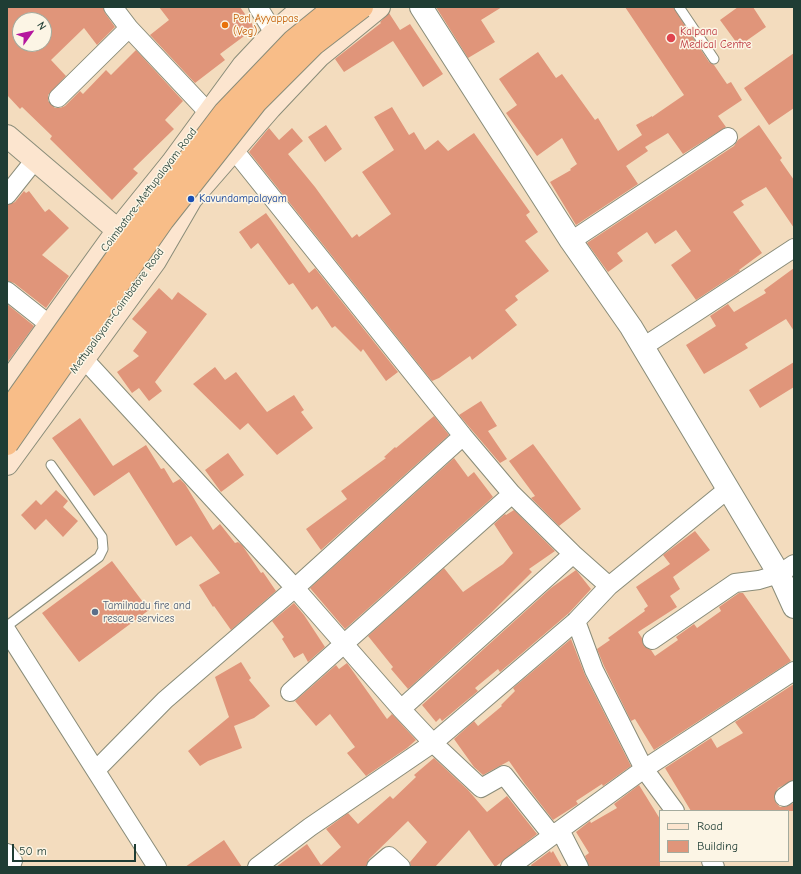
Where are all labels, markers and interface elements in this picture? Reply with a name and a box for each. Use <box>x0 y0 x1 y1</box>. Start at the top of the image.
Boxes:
north arrow <box>12 12 52 52</box>
place label: Perl Ayyappas (Veg) <box>233 12 298 38</box>
text: N <box>34 19 49 32</box>
marker: Perl Ayyappas (Veg) <box>220 20 230 30</box>
place label: Kalpana Medical Centre <box>680 25 751 51</box>
marker: Kalpana Medical Centre <box>665 32 677 44</box>
street label: Coimbatore-Mettupalayam Road <box>98 125 200 255</box>
place label: Kavundampalayam <box>199 192 287 206</box>
marker: Kavundampalayam <box>186 194 196 204</box>
street label: Mettupalayam-Coimbatore Road <box>67 246 167 376</box>
place label: Tamilnadu fire and rescue services <box>103 599 191 625</box>
marker: Tamilnadu fire and rescue services <box>90 607 100 617</box>
legend <box>659 810 789 862</box>
text: Road <box>697 819 723 833</box>
scale bar <box>14 836 138 862</box>
text: Building <box>697 839 738 853</box>
text: 50 m <box>19 844 47 858</box>

